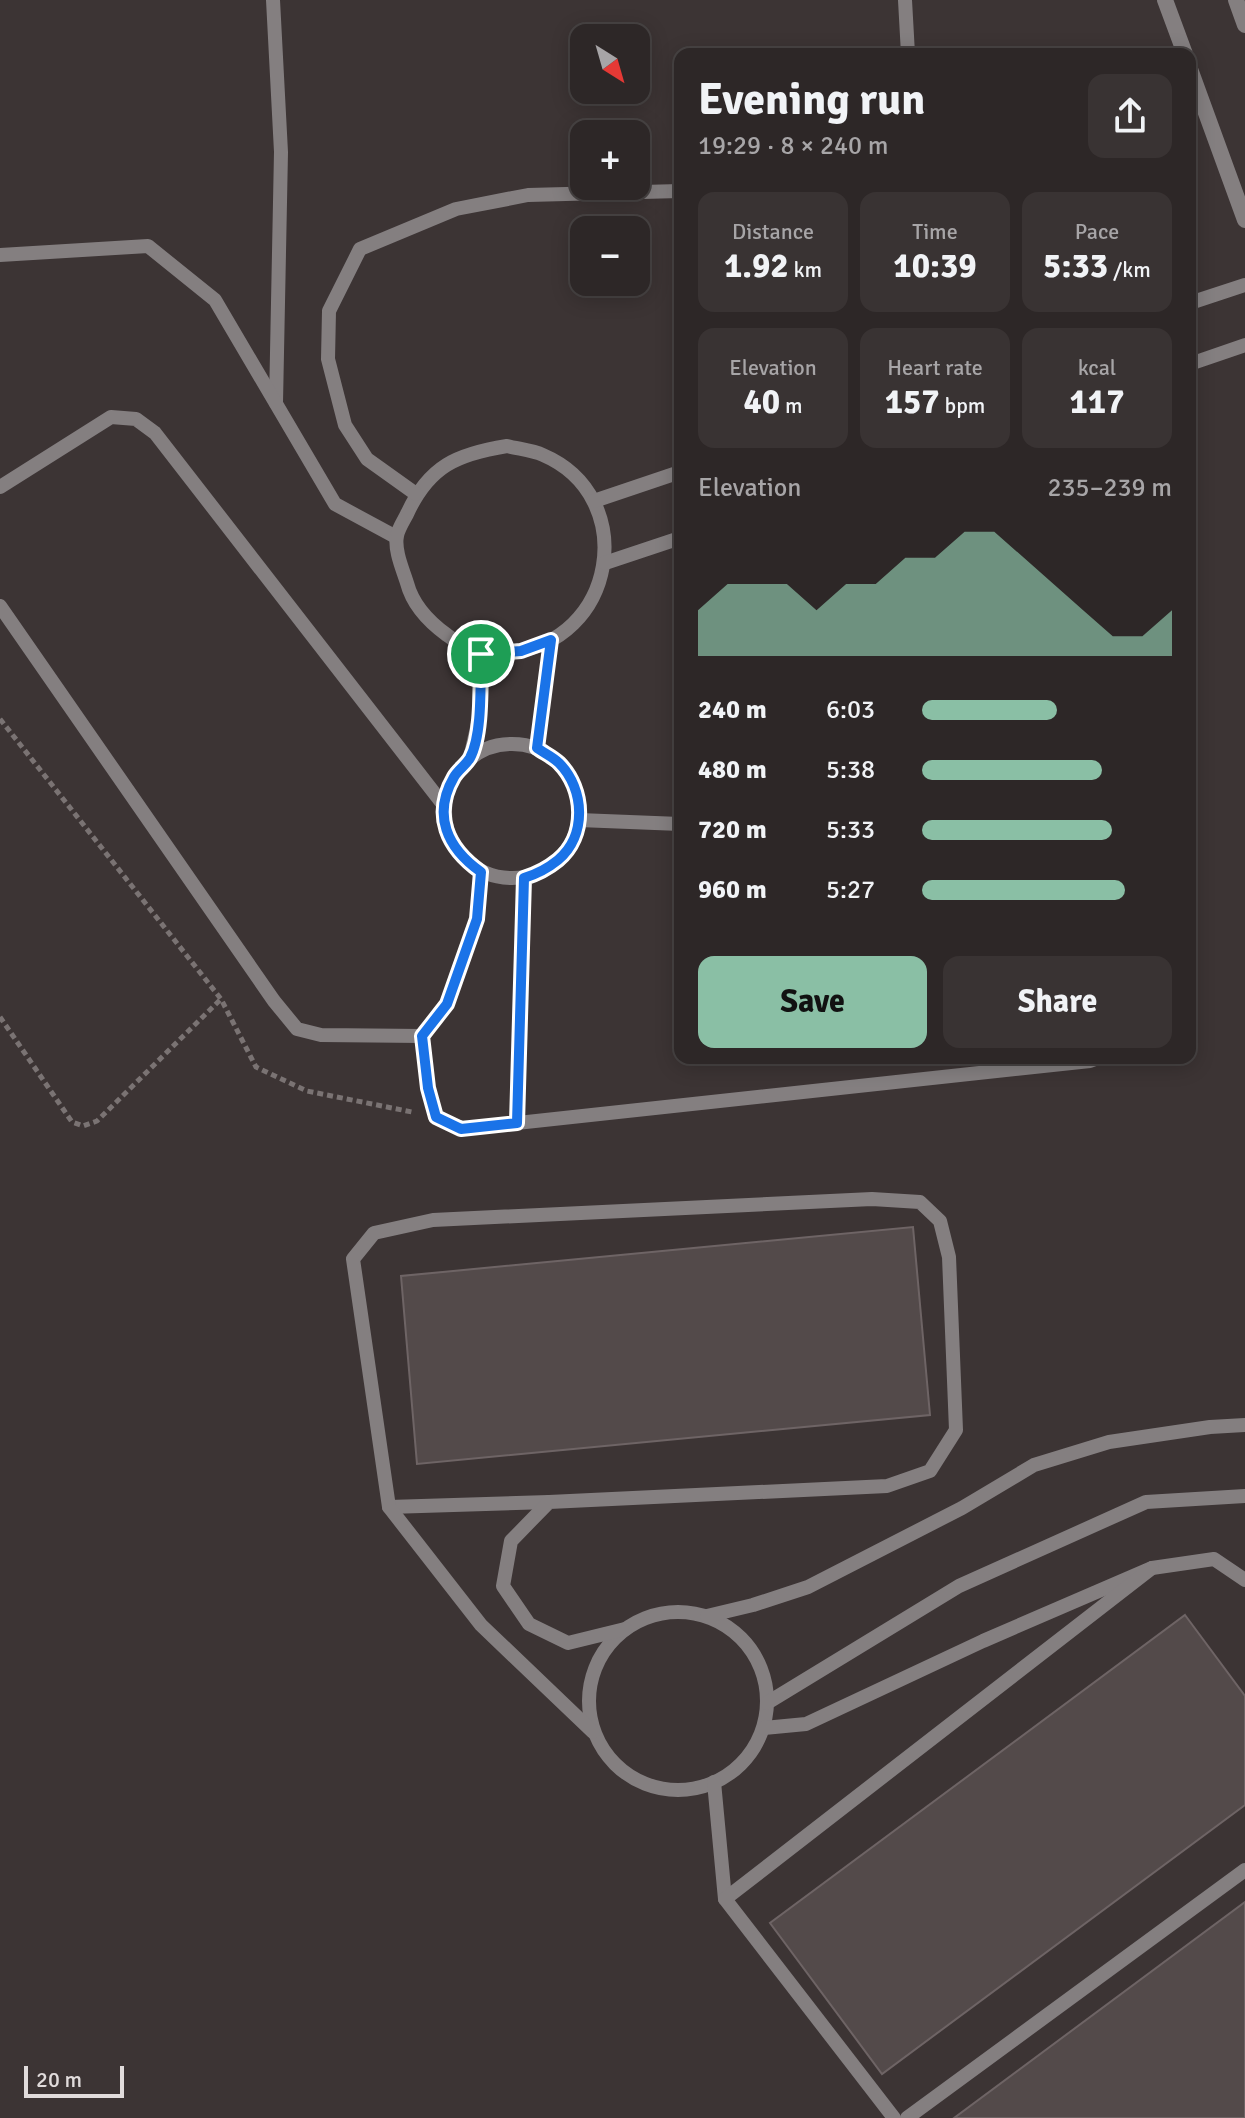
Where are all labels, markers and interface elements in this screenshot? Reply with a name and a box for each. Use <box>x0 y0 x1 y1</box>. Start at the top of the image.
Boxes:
north arrow <box>570 24 650 104</box>
map controls <box>570 24 650 296</box>
text: Evening run <box>698 73 925 127</box>
button: share <box>1088 74 1172 158</box>
button: + <box>570 120 650 200</box>
text: 19:29 · 8 × 240 m <box>698 130 889 162</box>
button: − <box>570 216 650 296</box>
text: Distance <box>732 218 814 245</box>
text: Time <box>912 218 958 245</box>
text: Pace <box>1075 218 1119 245</box>
text: 1.92 <box>724 245 789 287</box>
text: 10:39 <box>893 245 977 287</box>
text: 5:33 <box>1043 245 1108 287</box>
text: km <box>789 256 822 283</box>
text: /km <box>1108 256 1151 283</box>
text: Elevation <box>729 354 817 381</box>
text: Heart rate <box>887 354 983 381</box>
text: kcal <box>1078 354 1116 381</box>
text: 40 <box>743 381 780 423</box>
text: 157 <box>885 381 940 423</box>
text: 117 <box>1069 381 1125 423</box>
text: m <box>780 392 803 419</box>
text: bpm <box>940 392 985 419</box>
text: Elevation <box>698 472 802 504</box>
text: 235–239 m <box>1048 472 1172 504</box>
pin <box>447 620 515 688</box>
icon: arrive <box>459 632 503 676</box>
text: 240 m <box>698 694 767 726</box>
text: 6:03 <box>826 694 875 726</box>
text: 480 m <box>698 754 767 786</box>
text: 5:38 <box>826 754 875 786</box>
text: 720 m <box>698 814 767 846</box>
text: 5:33 <box>826 814 875 846</box>
text: 960 m <box>698 874 767 906</box>
text: 5:27 <box>826 874 875 906</box>
button: Save <box>698 956 927 1048</box>
button: Share <box>943 956 1172 1048</box>
scale bar <box>24 2062 124 2098</box>
text: 20 m <box>36 2066 82 2093</box>

